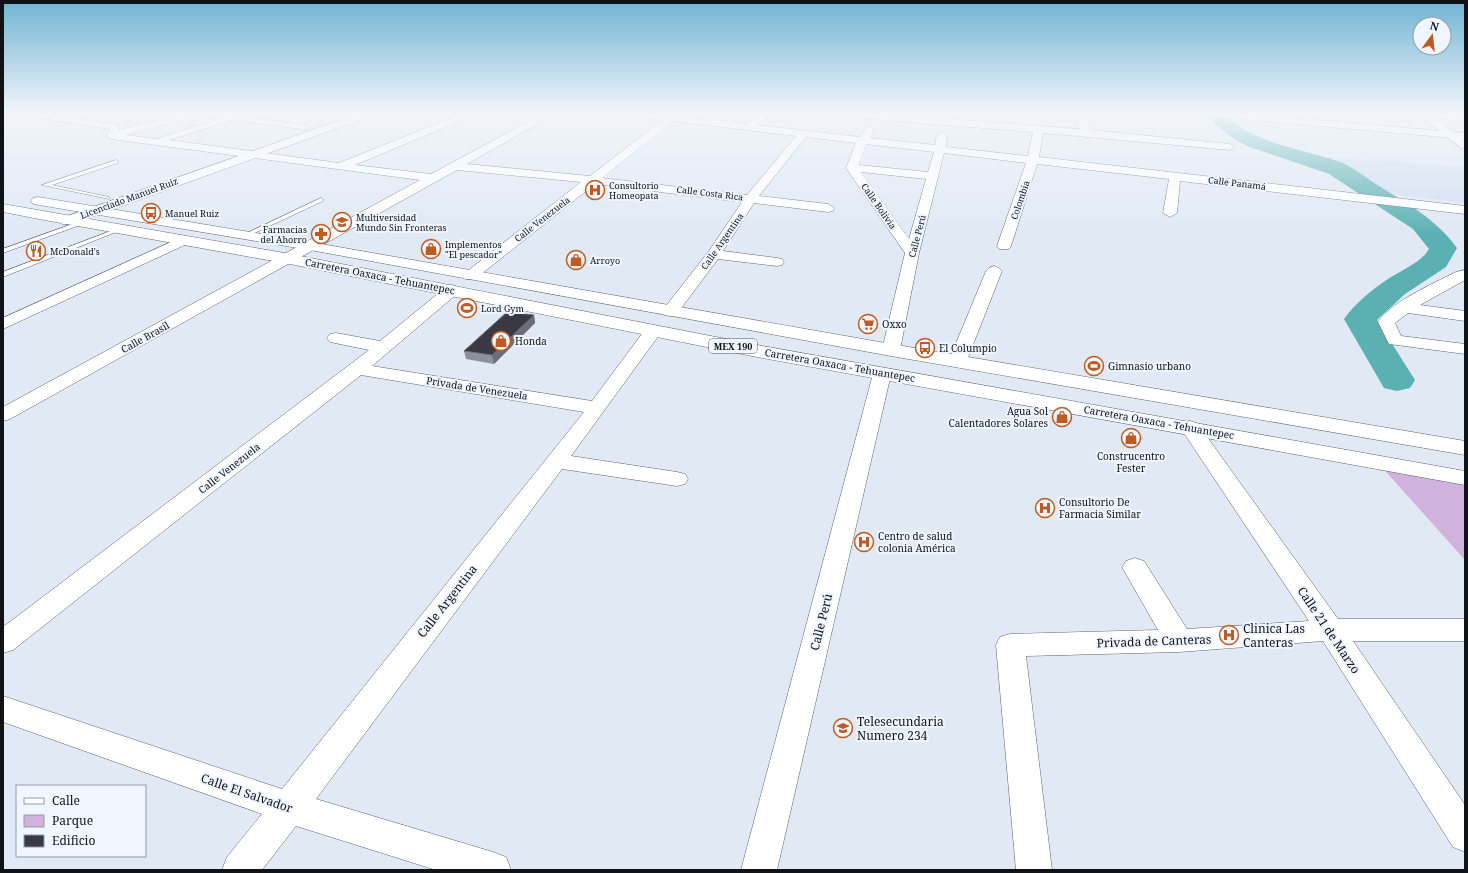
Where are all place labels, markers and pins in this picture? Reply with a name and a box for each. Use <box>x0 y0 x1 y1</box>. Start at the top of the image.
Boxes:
hospital icon: Consultorio Homeopata <box>584 179 606 201</box>
place label: Consultorio Homeopata <box>609 179 659 202</box>
bus stop icon: Manuel Ruiz <box>140 202 162 224</box>
place label: Manuel Ruiz <box>165 207 219 220</box>
school or university icon: Multiversidad Mundo Sin Fronteras <box>331 211 353 233</box>
place label: Multiversidad Mundo Sin Fronteras <box>356 211 447 234</box>
place label: Farmacias del Ahorro <box>261 223 307 246</box>
pharmacy icon: Farmacias del Ahorro <box>310 223 332 245</box>
shop icon: Implementos "El pescador" <box>420 238 442 260</box>
place label: Implementos "El pescador" <box>445 238 502 261</box>
restaurant icon: McDonald's <box>25 240 47 262</box>
place label: McDonald's <box>50 245 100 258</box>
shop icon: Arroyo <box>565 249 587 271</box>
place label: Arroyo <box>590 254 620 267</box>
sports icon: Lord Gym <box>456 297 478 319</box>
place label: Lord Gym <box>481 302 524 315</box>
supermarket icon: Oxxo <box>857 313 879 335</box>
place label: Oxxo <box>882 317 907 331</box>
shop icon: Honda <box>490 330 512 352</box>
place label: Honda <box>515 334 547 348</box>
bus stop icon: El Columpio <box>914 337 936 359</box>
place label: El Columpio <box>939 341 997 355</box>
sports icon: Gimnasio urbano <box>1083 355 1105 377</box>
place label: Gimnasio urbano <box>1108 359 1191 373</box>
place label: Agua Sol Calentadores Solares <box>949 404 1048 430</box>
shop icon: Agua Sol Calentadores Solares <box>1051 406 1073 428</box>
shop icon: Construcentro Fester <box>1120 427 1142 449</box>
place label: Construcentro Fester <box>1097 449 1165 475</box>
place label: Consultorio De Farmacia Similar <box>1059 495 1141 521</box>
hospital icon: Consultorio De Farmacia Similar <box>1034 497 1056 519</box>
place label: Centro de salud colonia América <box>878 529 956 555</box>
hospital icon: Centro de salud colonia América <box>853 531 875 553</box>
place label: Clinica Las Canteras <box>1243 620 1305 651</box>
hospital icon: Clinica Las Canteras <box>1218 624 1240 646</box>
place label: Telesecundaria Numero 234 <box>857 713 944 744</box>
school or university icon: Telesecundaria Numero 234 <box>832 717 854 739</box>

